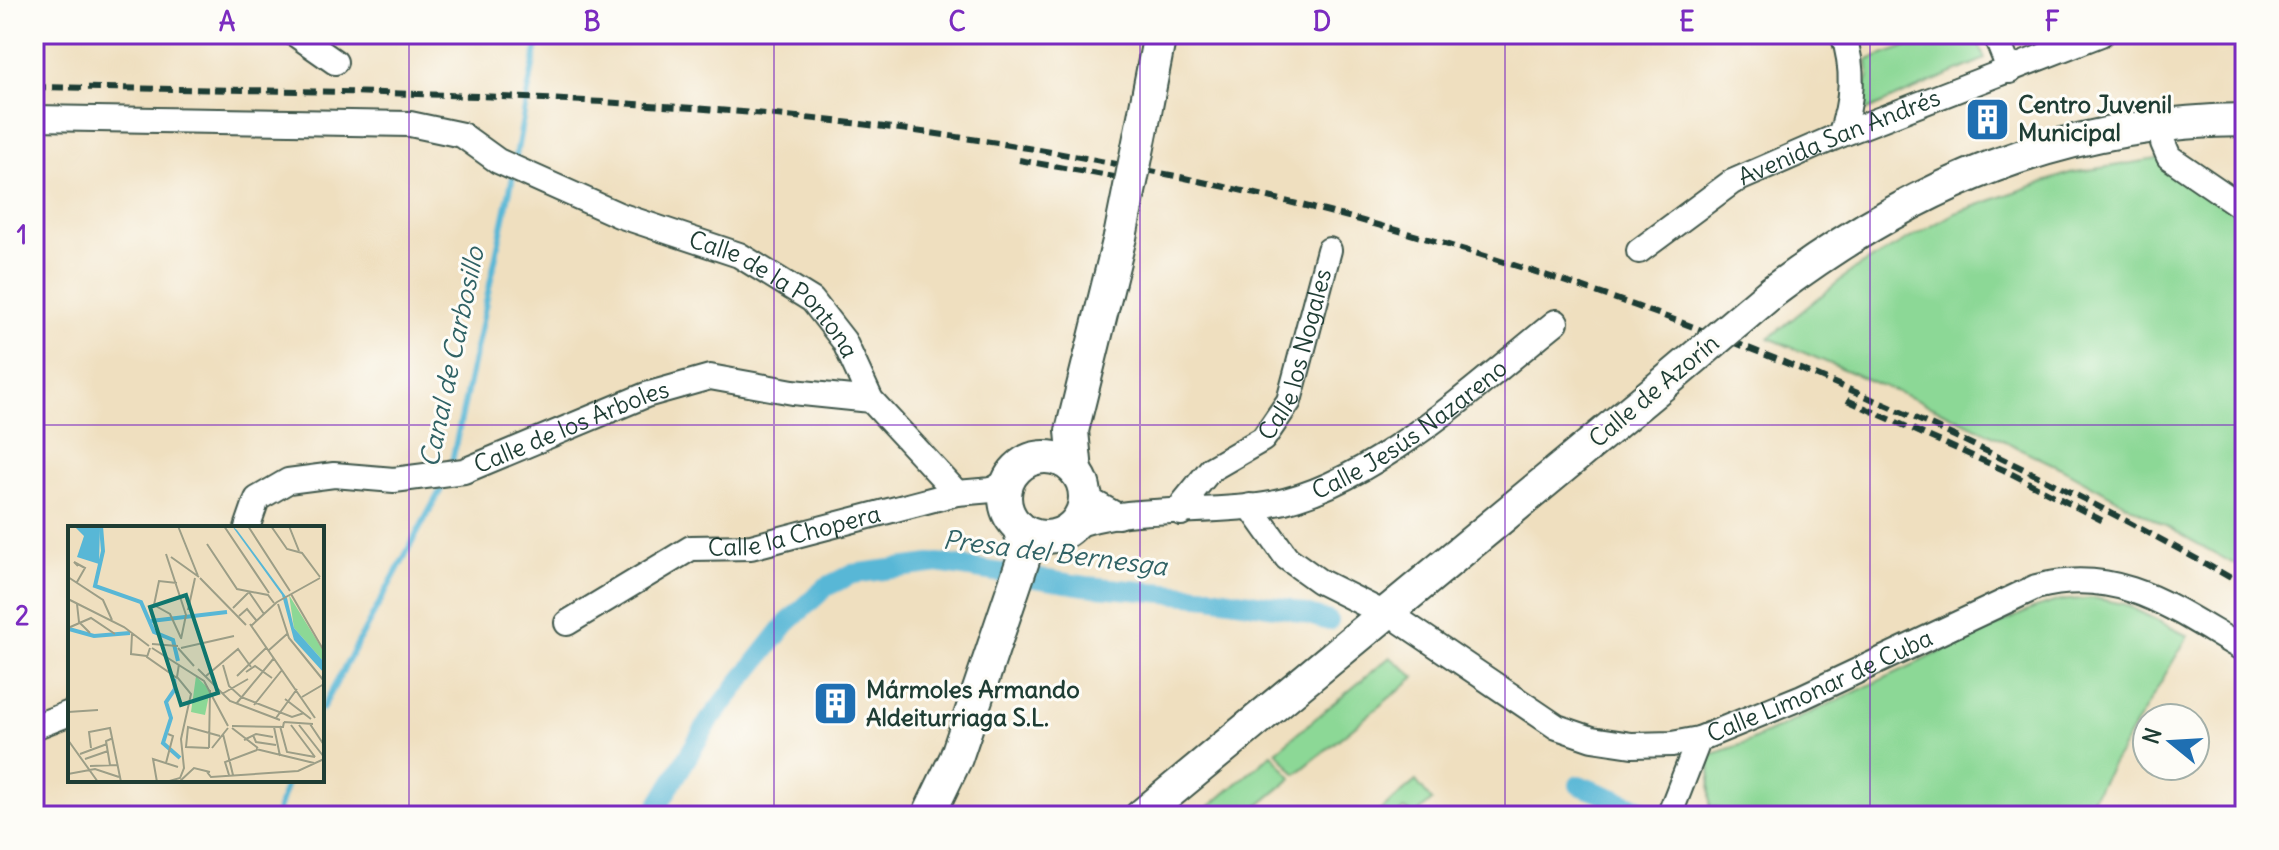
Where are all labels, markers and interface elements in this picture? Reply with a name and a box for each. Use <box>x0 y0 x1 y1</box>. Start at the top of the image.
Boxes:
text: A <box>219 5 236 38</box>
text: B <box>583 5 601 38</box>
text: C <box>948 5 966 38</box>
text: D <box>1313 5 1331 38</box>
text: E <box>1679 5 1695 38</box>
text: F <box>2045 5 2060 38</box>
street label: Avenida San Andrés <box>1733 82 1944 192</box>
place label: Centro Juvenil Municipal <box>2018 89 2172 147</box>
building icon: Centro Juvenil Municipal <box>1963 95 2011 143</box>
text: 1 <box>17 218 27 251</box>
street label: Calle de la Pontona <box>685 223 866 362</box>
water label: Canal de Carbosillo <box>412 242 491 470</box>
street label: Calle los Nogales <box>1251 265 1337 446</box>
street label: Calle de Azorín <box>1582 327 1725 453</box>
street label: Calle Jesús Nazareno <box>1307 352 1513 505</box>
street label: Calle de los Árboles <box>469 373 672 479</box>
street label: Calle la Chopera <box>708 498 884 562</box>
water label: Presa del Bernesga <box>941 522 1170 583</box>
inset map <box>68 526 324 782</box>
text: 2 <box>15 599 29 632</box>
street label: Calle Limonar de Cuba <box>1702 622 1937 748</box>
place label: Mármoles Armando Aldeiturriaga S.L. <box>866 674 1080 732</box>
building icon: Mármoles Armando Aldeiturriaga S.L. <box>811 680 859 728</box>
north arrow <box>2131 702 2211 782</box>
text: N <box>2136 724 2168 747</box>

